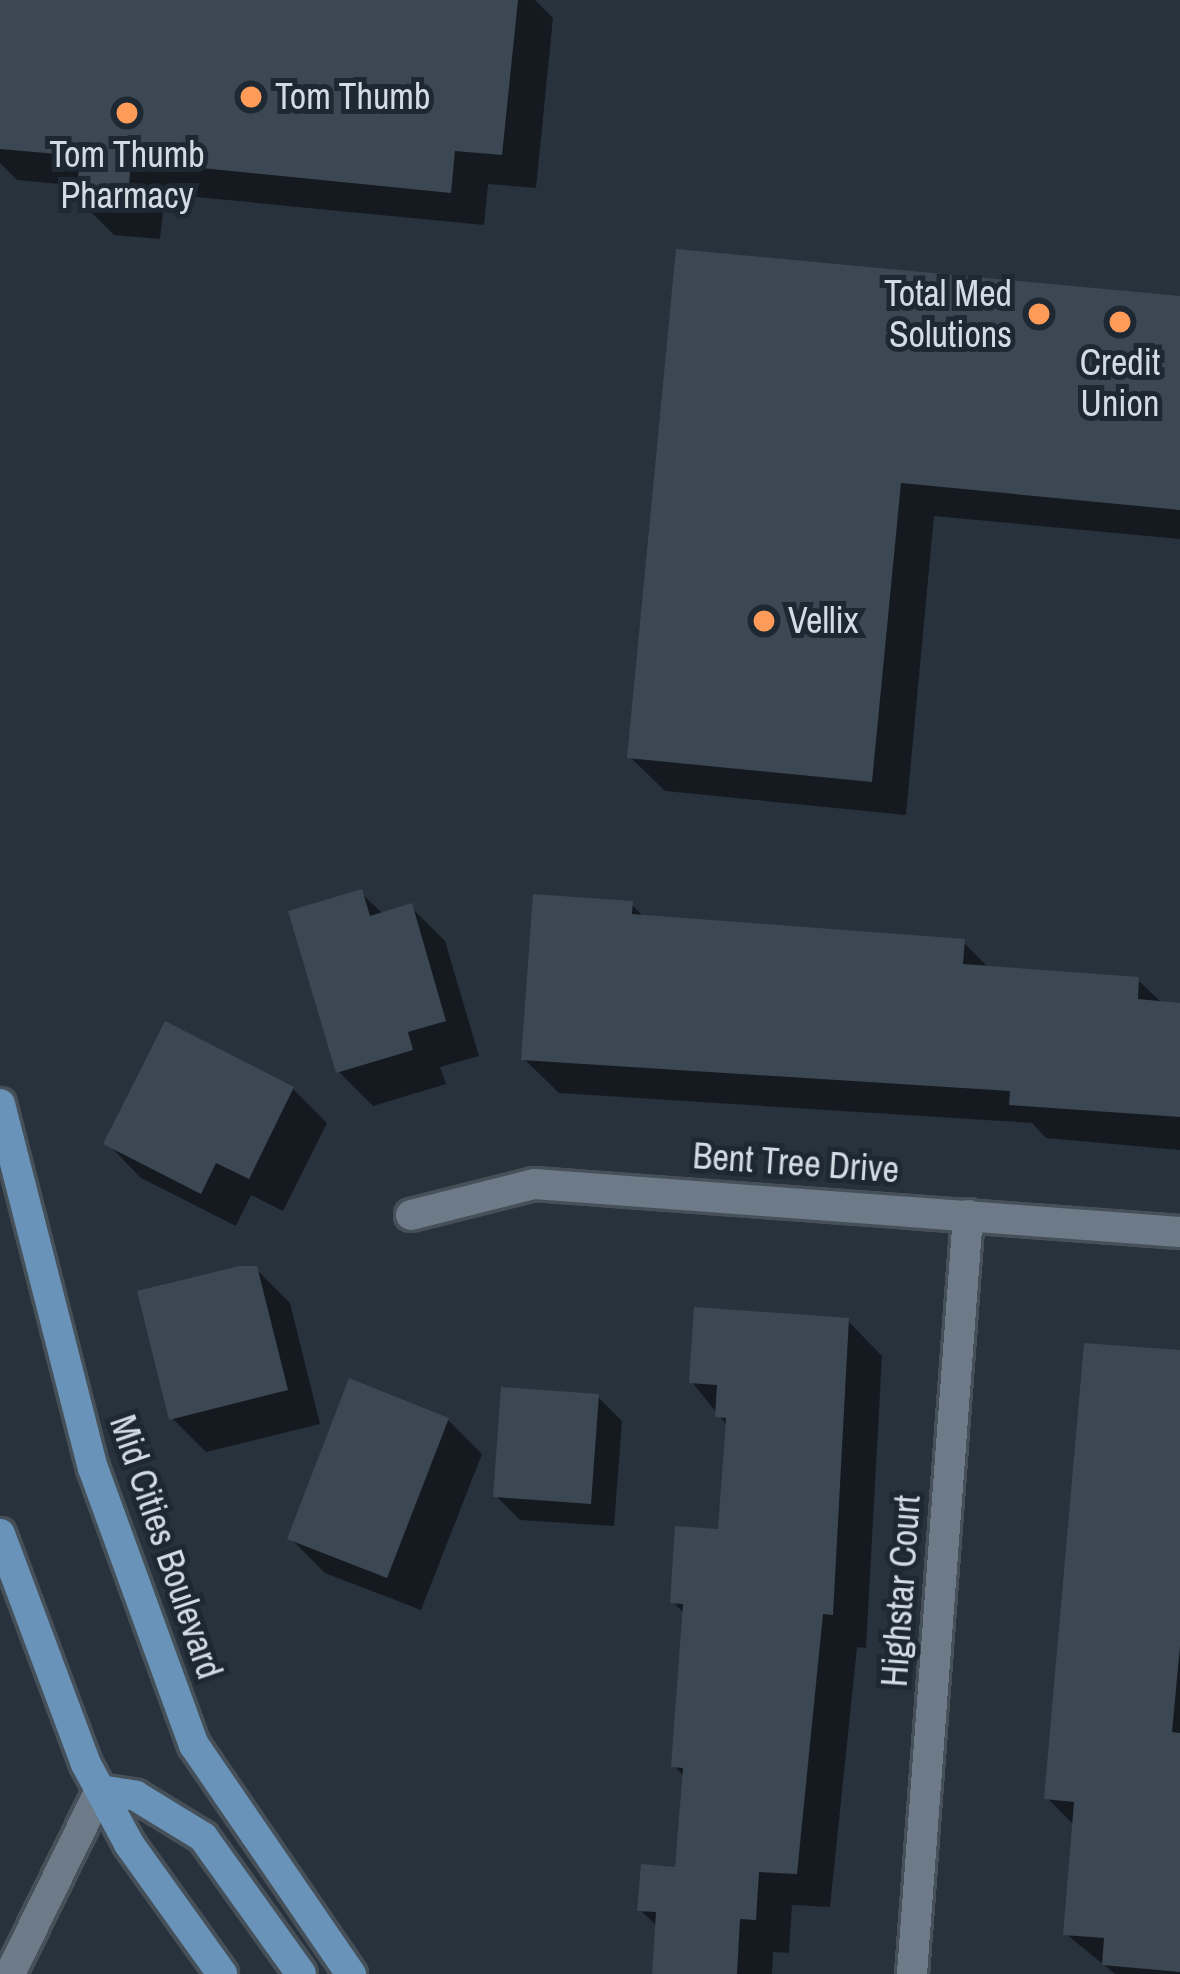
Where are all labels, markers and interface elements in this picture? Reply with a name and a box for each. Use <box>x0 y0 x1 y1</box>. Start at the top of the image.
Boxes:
place label: Tom Thumb <box>275 75 431 119</box>
marker: Tom Thumb <box>238 84 264 110</box>
marker: Tom Thumb Pharmacy <box>114 100 140 126</box>
place label: Tom Thumb Pharmacy <box>49 132 205 217</box>
place label: Total Med Solutions <box>884 271 1012 356</box>
marker: Total Med Solutions <box>1023 298 1055 330</box>
marker: Credit Union <box>1107 309 1133 335</box>
place label: Credit Union <box>1080 340 1160 425</box>
place label: Vellix <box>788 599 859 643</box>
marker: Vellix <box>751 608 777 634</box>
street label: Bent Tree Drive <box>691 1134 901 1192</box>
street label: Mid Cities Boulevard <box>101 1410 231 1684</box>
street label: Highstar Court <box>873 1494 929 1688</box>

